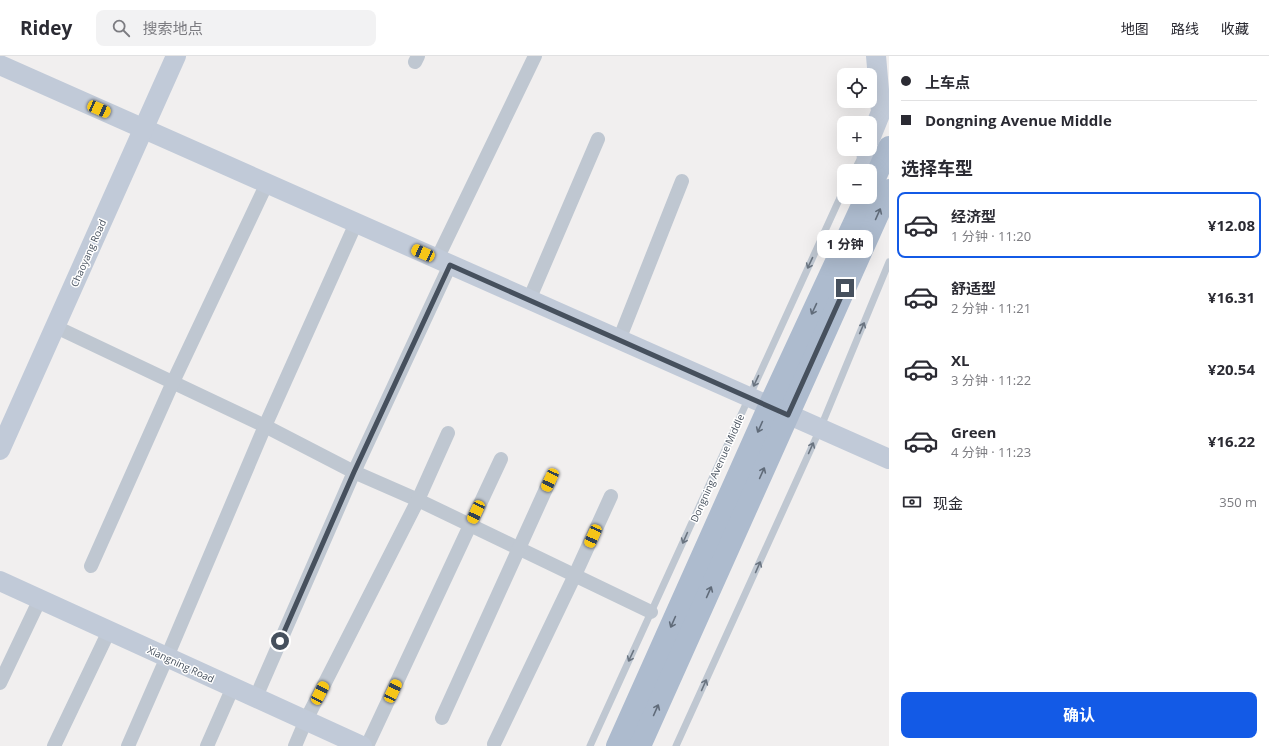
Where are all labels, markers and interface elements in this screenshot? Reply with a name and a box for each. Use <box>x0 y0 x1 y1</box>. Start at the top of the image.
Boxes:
search box <box>96 10 376 46</box>
text: Ridey <box>20 15 72 41</box>
icon: search <box>110 17 132 39</box>
text: 搜索地点 <box>142 18 202 38</box>
text: 地图 <box>1121 19 1149 38</box>
text: 路线 <box>1171 19 1199 38</box>
text: 收藏 <box>1221 19 1249 38</box>
map controls <box>837 68 877 204</box>
button: locate <box>837 68 877 108</box>
text: 上车点 <box>925 72 970 92</box>
car <box>86 99 112 119</box>
text: Dongning Avenue Middle <box>925 110 1112 130</box>
button: + <box>837 116 877 156</box>
text: 选择车型 <box>901 156 973 180</box>
button: − <box>837 164 877 204</box>
text: 经济型 <box>951 206 996 226</box>
icon: car <box>903 207 939 243</box>
one-way arrow <box>875 208 882 220</box>
text: ¥12.08 <box>1208 215 1255 235</box>
street label: Chaoyang Road <box>67 217 109 289</box>
text: 1 分钟 · 11:20 <box>951 227 1031 245</box>
callout: 1 分钟 <box>817 230 873 258</box>
text: 1 分钟 <box>827 235 863 253</box>
car <box>410 243 436 263</box>
one-way arrow <box>806 256 813 268</box>
text: 舒适型 <box>951 278 996 298</box>
route end <box>836 279 854 297</box>
icon: car <box>903 279 939 315</box>
text: ¥16.31 <box>1208 287 1255 307</box>
text: 2 分钟 · 11:21 <box>951 299 1031 317</box>
one-way arrow <box>810 302 817 314</box>
one-way arrow <box>858 323 866 335</box>
text: XL <box>951 350 969 370</box>
icon: car <box>903 351 939 387</box>
text: ¥20.54 <box>1208 359 1255 379</box>
text: 3 分钟 · 11:22 <box>951 371 1031 389</box>
one-way arrow <box>752 375 760 387</box>
street label: Dongning Avenue Middle <box>687 411 747 524</box>
one-way arrow <box>756 420 763 432</box>
text: Green <box>951 422 996 442</box>
icon: car <box>903 423 939 459</box>
text: ¥16.22 <box>1208 431 1255 451</box>
one-way arrow <box>808 442 815 454</box>
text: 4 分钟 · 11:23 <box>951 443 1031 461</box>
car <box>539 467 561 493</box>
one-way arrow <box>759 468 766 480</box>
icon: cash <box>901 491 923 513</box>
text: 现金 <box>933 493 963 513</box>
text: 350 m <box>1219 493 1257 511</box>
car <box>465 499 487 525</box>
car <box>583 523 603 549</box>
one-way arrow <box>681 531 688 543</box>
one-way arrow <box>754 561 762 573</box>
one-way arrow <box>706 586 713 598</box>
one-way arrow <box>668 616 676 628</box>
route start <box>271 632 289 650</box>
street label: Xiangning Road <box>145 642 217 686</box>
one-way arrow <box>627 650 634 662</box>
car <box>382 678 404 704</box>
one-way arrow <box>701 679 708 691</box>
car <box>309 680 331 706</box>
button: 确认 <box>901 692 1257 738</box>
one-way arrow <box>652 705 660 717</box>

